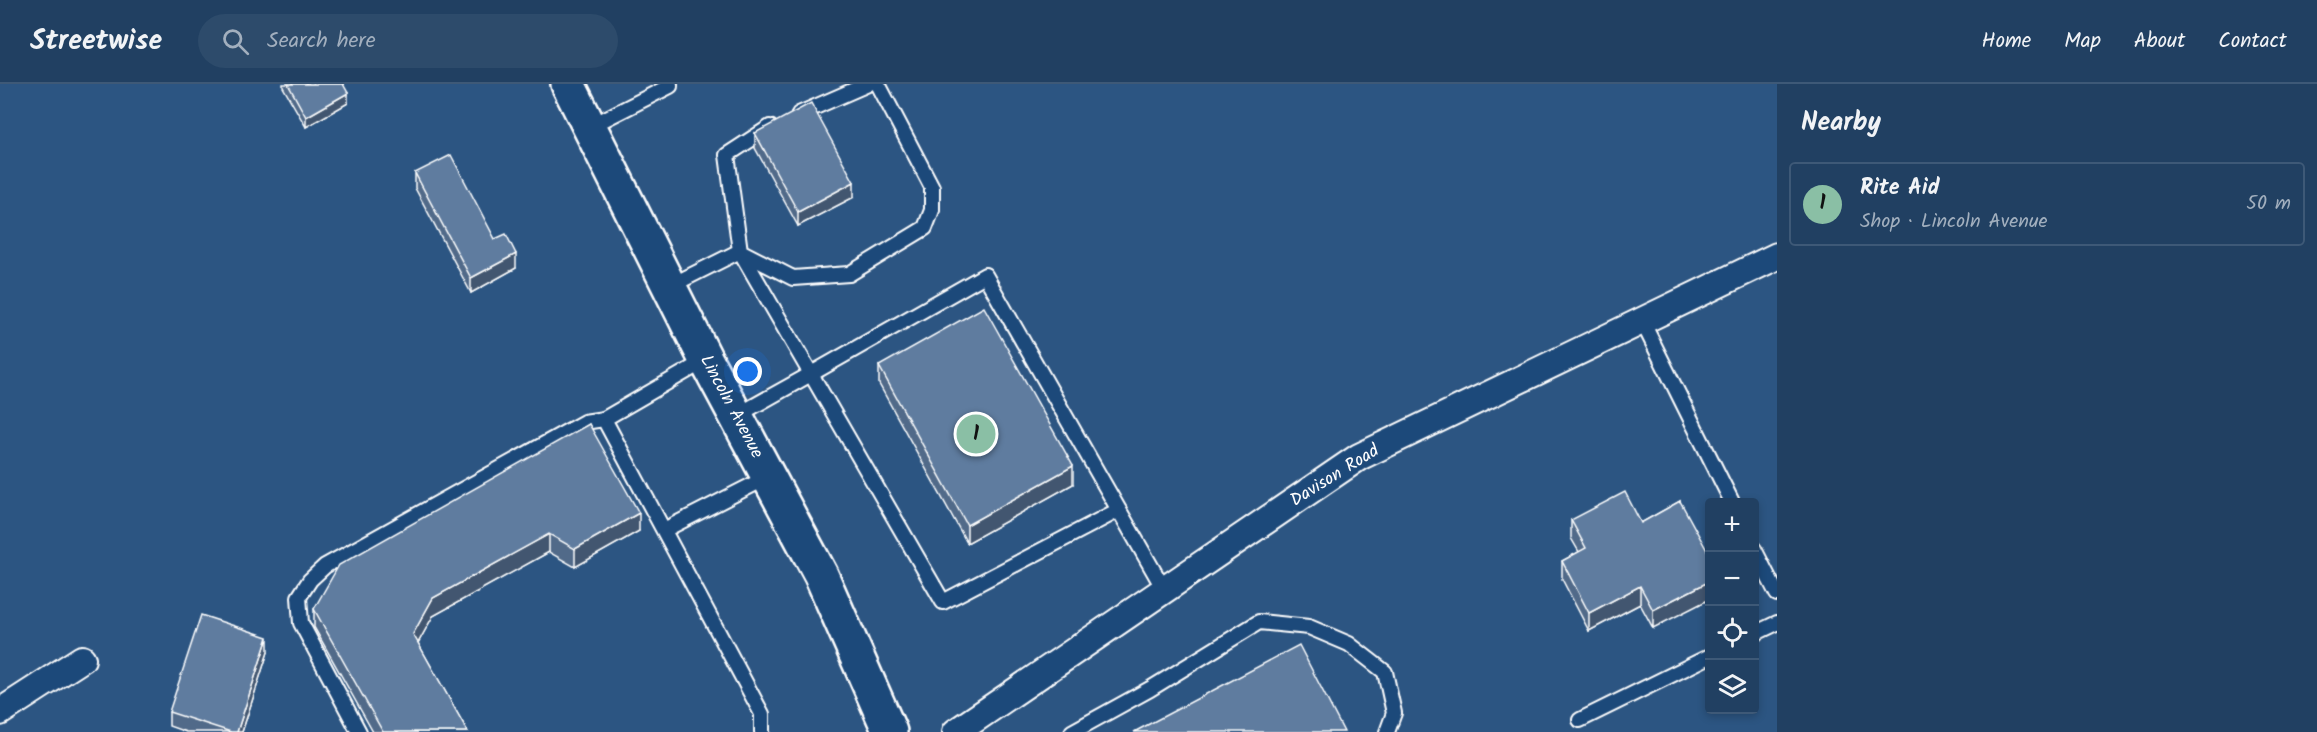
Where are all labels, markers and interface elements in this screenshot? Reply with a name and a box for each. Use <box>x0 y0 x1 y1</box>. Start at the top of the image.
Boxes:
search box <box>198 14 618 68</box>
text: Streetwise <box>30 19 162 64</box>
text: Search here <box>267 24 376 59</box>
icon: search <box>219 25 252 58</box>
text: Home <box>1982 25 2031 58</box>
text: Map <box>2064 25 2101 58</box>
text: About <box>2134 25 2185 58</box>
text: Contact <box>2218 25 2287 58</box>
text: Nearby <box>1801 102 1881 144</box>
text: Rite Aid <box>1860 171 1940 206</box>
text: 1 <box>1819 188 1826 220</box>
text: 50 m <box>2246 188 2291 220</box>
text: Shop · Lincoln Avenue <box>1860 206 2048 238</box>
street label: Lincoln Avenue <box>691 350 771 464</box>
your location <box>733 357 762 386</box>
pin: 1 <box>956 412 996 456</box>
street label: Davison Road <box>1285 436 1386 515</box>
map controls <box>1705 498 1759 714</box>
button: + <box>1705 498 1759 552</box>
button: − <box>1705 552 1759 606</box>
button: locate <box>1705 606 1759 660</box>
button: layers <box>1705 660 1759 714</box>

